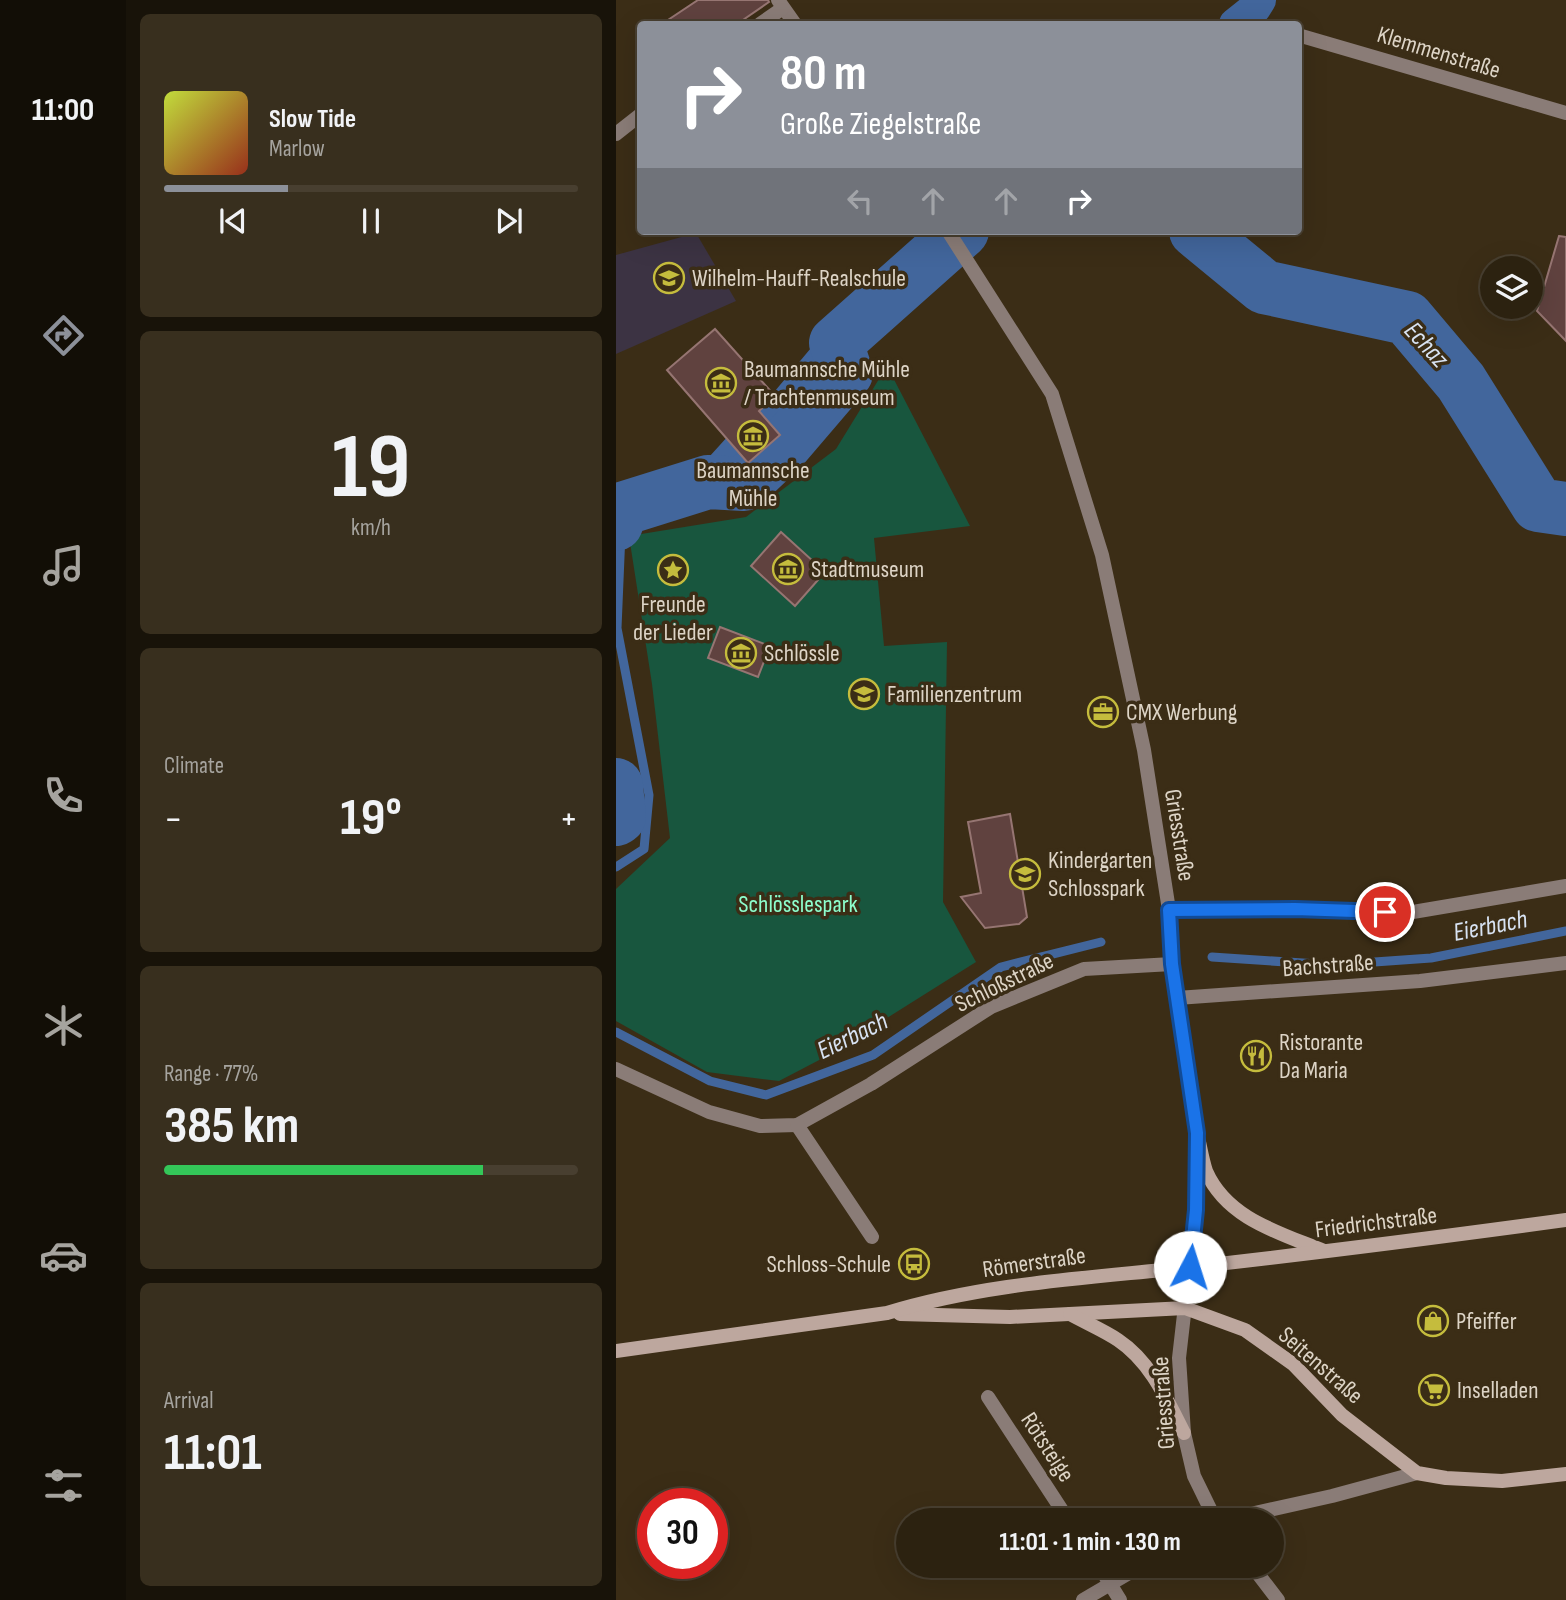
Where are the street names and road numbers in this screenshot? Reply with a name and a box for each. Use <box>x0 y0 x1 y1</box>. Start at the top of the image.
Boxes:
street label: Klemmenstraße <box>1374 20 1504 85</box>
street label: Griesstraße <box>1158 787 1201 883</box>
street label: Schloßstraße <box>950 946 1058 1019</box>
street label: Bachstraße <box>1281 948 1375 983</box>
street label: Friedrichstraße <box>1313 1201 1439 1244</box>
street label: Römerstraße <box>981 1241 1087 1284</box>
street label: Seitenstraße <box>1272 1321 1369 1410</box>
street label: Griesstraße <box>1146 1356 1181 1450</box>
street label: Rötsteige <box>1014 1407 1081 1487</box>

